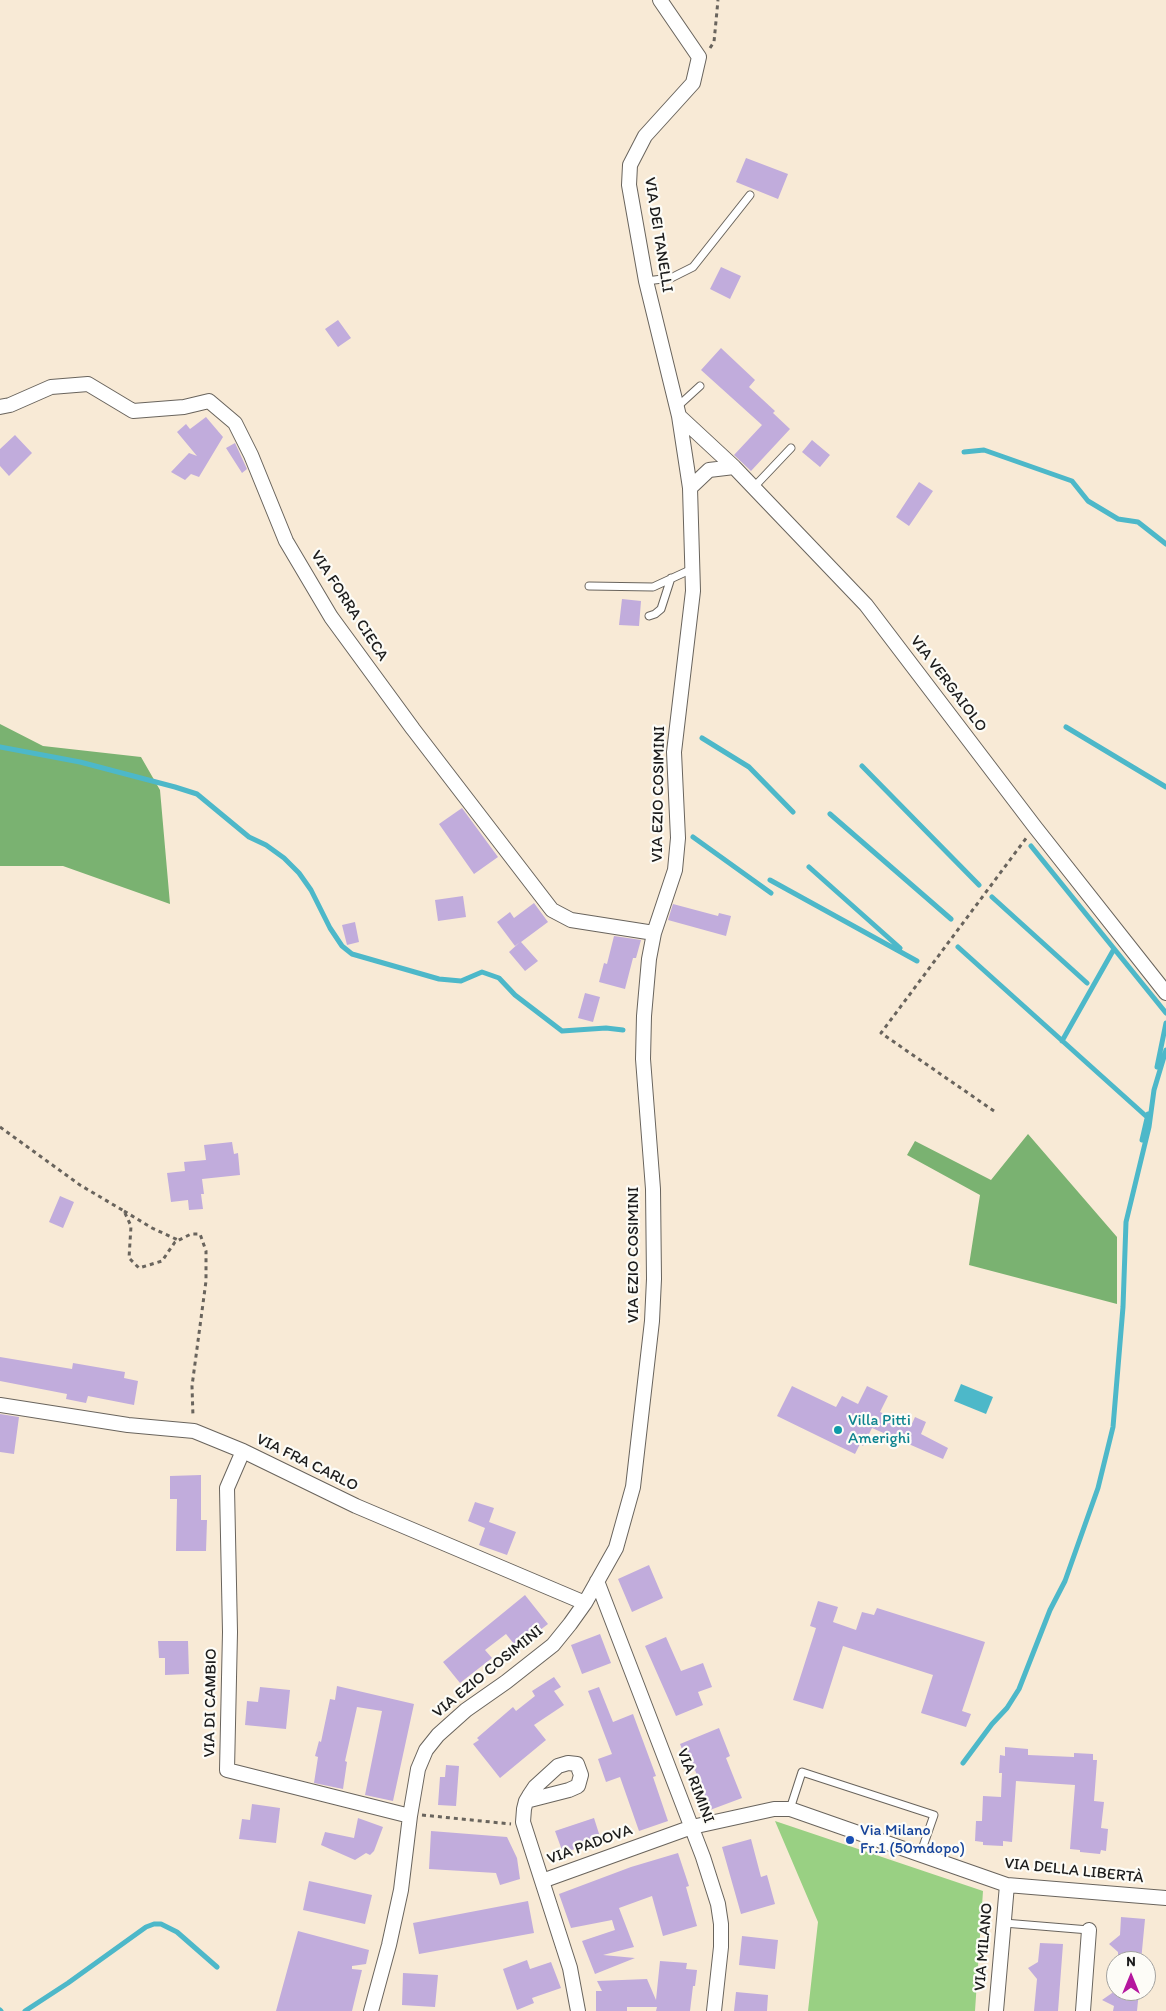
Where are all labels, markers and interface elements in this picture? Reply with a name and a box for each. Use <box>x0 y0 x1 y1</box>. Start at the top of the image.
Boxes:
street label: VIA DEI TANELLI <box>639 176 677 294</box>
street label: VIA FORRA CIECA <box>306 547 392 665</box>
street label: VIA VERGAIOLO <box>905 632 991 736</box>
street label: VIA EZIO COSIMINI <box>648 725 670 863</box>
street label: VIA EZIO COSIMINI <box>624 1187 644 1323</box>
place label: Villa Pitti Amerighi <box>848 1411 911 1449</box>
marker: Villa Pitti Amerighi <box>832 1424 844 1436</box>
street label: VIA FRA CARLO <box>253 1430 361 1496</box>
street label: VIA EZIO COSIMINI <box>429 1622 547 1722</box>
street label: VIA DI CAMBIO <box>200 1648 222 1758</box>
street label: VIA RIMINI <box>672 1746 718 1826</box>
street label: VIA PADOVA <box>545 1821 635 1869</box>
place label: Via Milano Fr.1 (50mdopo) <box>860 1821 965 1859</box>
marker: Via Milano Fr.1 (50mdopo) <box>844 1834 856 1846</box>
street label: VIA DELLA LIBERTÀ <box>1003 1854 1145 1888</box>
street label: VIA MILANO <box>971 1902 997 1992</box>
north arrow <box>1106 1951 1156 2001</box>
text: N <box>1126 1953 1136 1970</box>

